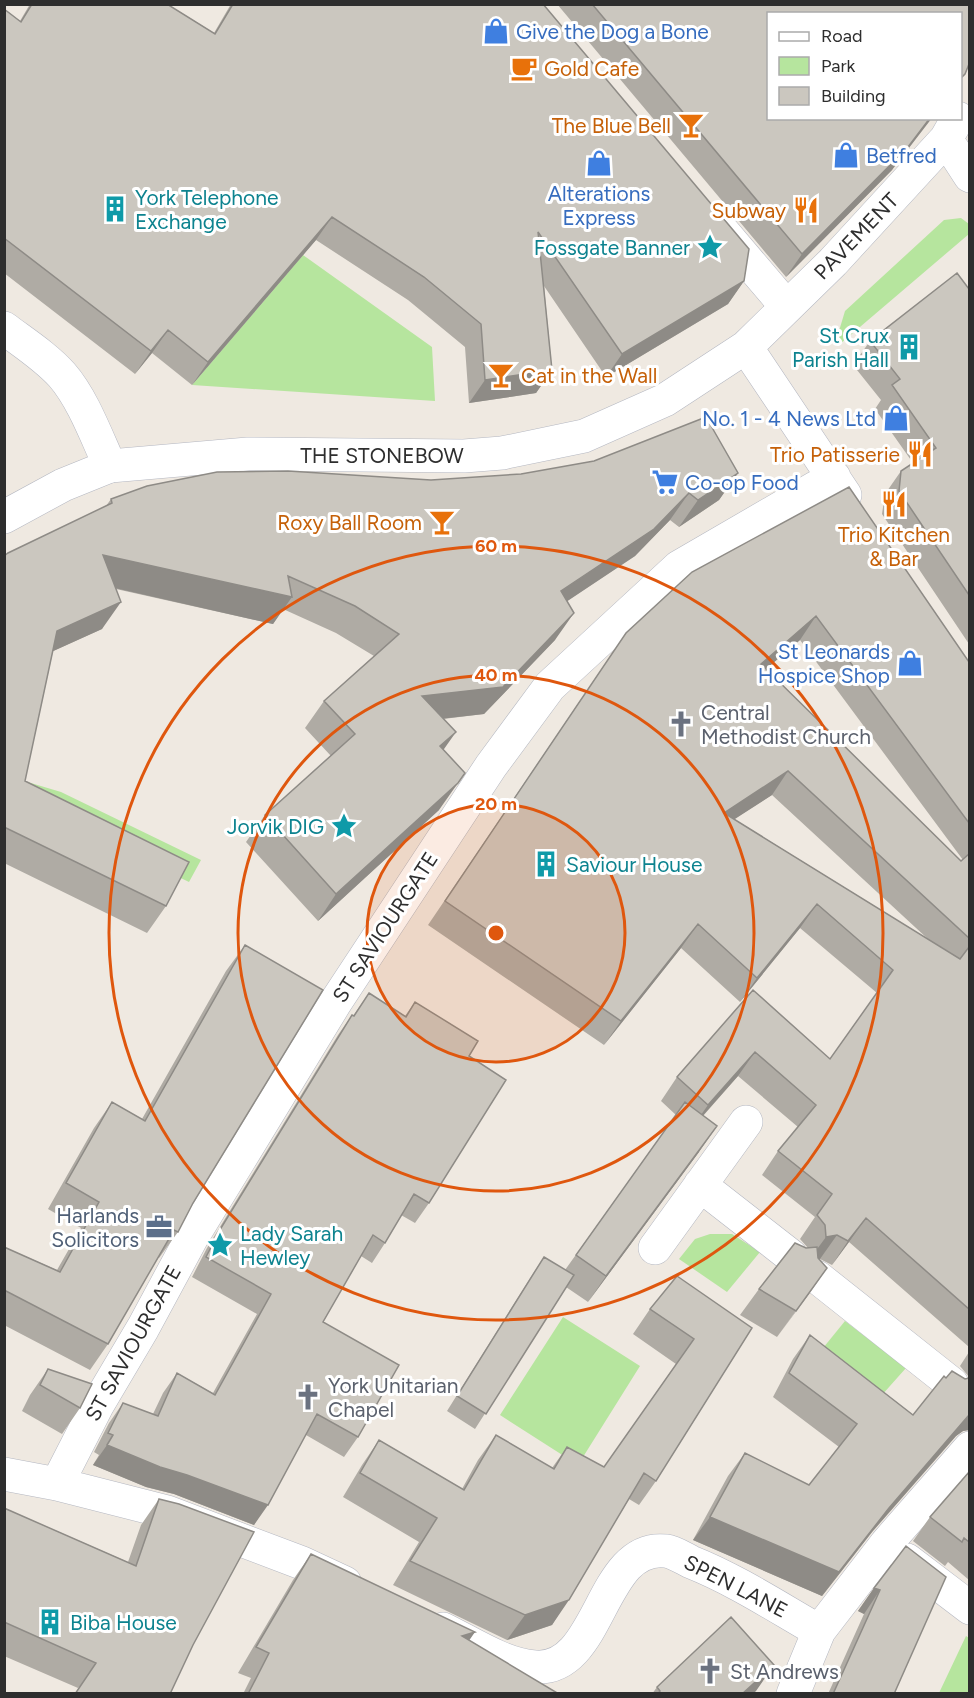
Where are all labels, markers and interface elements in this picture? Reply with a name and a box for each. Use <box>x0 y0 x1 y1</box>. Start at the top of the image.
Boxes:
legend <box>767 12 962 120</box>
shop icon: Give the Dog a Bone <box>481 16 511 46</box>
place label: Give the Dog a Bone <box>516 19 709 44</box>
text: Road <box>821 25 862 47</box>
cafe icon: Gold Cafe <box>509 53 539 83</box>
text: Park <box>821 55 856 77</box>
place label: Gold Cafe <box>544 56 639 81</box>
text: Building <box>821 85 886 107</box>
bar icon: The Blue Bell <box>676 110 706 140</box>
place label: The Blue Bell <box>552 113 671 138</box>
shop icon: Betfred <box>831 140 861 170</box>
place label: Betfred <box>866 143 937 168</box>
shop icon: Alterations Express <box>584 148 614 178</box>
place label: Alterations Express <box>548 181 650 230</box>
place label: York Telephone Exchange <box>135 185 278 234</box>
street label: PAVEMENT <box>809 187 904 284</box>
building icon: York Telephone Exchange <box>100 194 130 224</box>
restaurant icon: Subway <box>791 195 821 225</box>
place label: Subway <box>712 198 786 223</box>
place icon: Fossgate Banner <box>695 232 725 262</box>
place label: Fossgate Banner <box>534 235 690 260</box>
place label: St Crux Parish Hall <box>792 323 889 372</box>
building icon: St Crux Parish Hall <box>894 332 924 362</box>
bar icon: Cat in the Wall <box>486 360 516 390</box>
place label: Cat in the Wall <box>521 363 657 388</box>
shop icon: No. 1 - 4 News Ltd <box>881 403 911 433</box>
place label: No. 1 - 4 News Ltd <box>702 406 876 431</box>
restaurant icon: Trio Patisserie <box>905 439 935 469</box>
place label: Trio Patisserie <box>770 442 900 467</box>
street label: THE STONEBOW <box>300 443 464 468</box>
supermarket icon: Co-op Food <box>650 467 680 497</box>
place label: Co-op Food <box>685 470 799 495</box>
restaurant icon: Trio Kitchen & Bar <box>879 489 909 519</box>
bar icon: Roxy Ball Room <box>427 507 457 537</box>
place label: Roxy Ball Room <box>277 510 422 535</box>
place label: Trio Kitchen & Bar <box>838 522 950 571</box>
text: 60 m <box>475 535 517 557</box>
place label: St Leonards Hospice Shop <box>758 639 890 688</box>
shop icon: St Leonards Hospice Shop <box>895 648 925 678</box>
text: 40 m <box>474 664 518 686</box>
place label: Central Methodist Church <box>701 700 871 749</box>
church icon: Central Methodist Church <box>666 709 696 739</box>
text: 20 m <box>475 793 517 815</box>
place icon: Jorvik DIG <box>329 811 359 841</box>
place label: Jorvik DIG <box>227 814 324 839</box>
street label: ST SAVIOURGATE <box>327 847 443 1007</box>
building icon: Saviour House <box>531 849 561 879</box>
place label: Saviour House <box>566 852 702 877</box>
centre of rings <box>486 923 506 943</box>
place label: Harlands Solicitors <box>51 1203 139 1252</box>
office icon: Harlands Solicitors <box>144 1212 174 1242</box>
place label: Lady Sarah Hewley <box>240 1221 343 1270</box>
place icon: Lady Sarah Hewley <box>205 1230 235 1260</box>
street label: ST SAVIOURGATE <box>80 1261 186 1425</box>
place label: York Unitarian Chapel <box>328 1373 459 1422</box>
church icon: York Unitarian Chapel <box>293 1382 323 1412</box>
street label: SPEN LANE <box>680 1549 792 1623</box>
building icon: Biba House <box>35 1607 65 1637</box>
place label: Biba House <box>70 1610 177 1635</box>
church icon: St Andrews <box>695 1656 725 1686</box>
place label: St Andrews <box>730 1659 839 1684</box>

